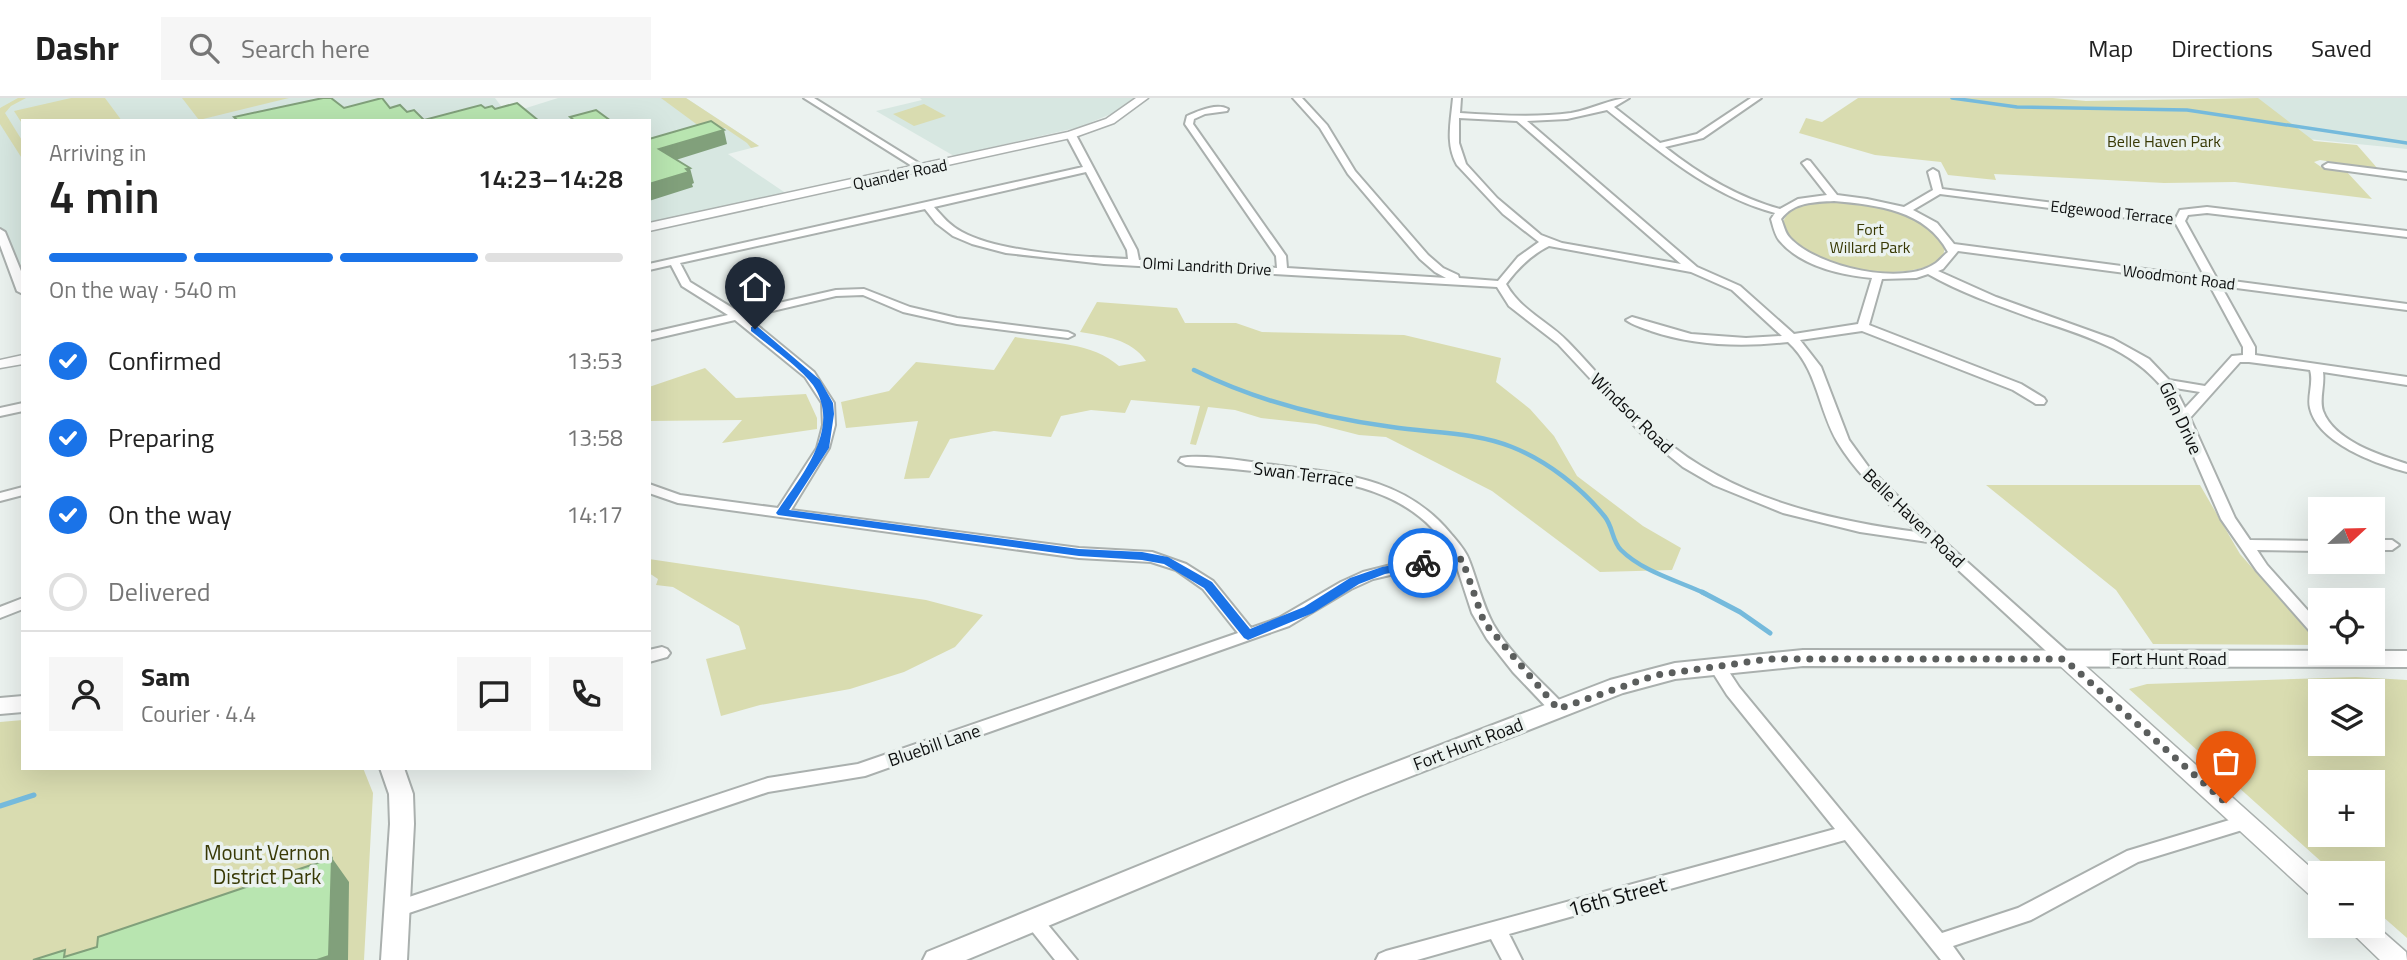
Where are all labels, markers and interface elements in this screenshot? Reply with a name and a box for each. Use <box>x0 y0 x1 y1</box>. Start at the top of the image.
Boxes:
search box <box>161 17 651 80</box>
text: Dashr <box>35 23 119 73</box>
icon: search <box>185 29 223 67</box>
text: Search here <box>241 29 370 68</box>
text: Map <box>2088 30 2133 66</box>
text: Directions <box>2171 30 2273 66</box>
text: Saved <box>2311 30 2372 66</box>
park label: Belle Haven Park <box>2107 129 2221 153</box>
text: Arriving in <box>49 135 146 170</box>
street label: Quander Road <box>851 152 949 196</box>
text: 14:23–14:28 <box>478 159 623 198</box>
text: 4 min <box>49 161 160 231</box>
street label: Edgewood Terrace <box>2049 194 2175 230</box>
park label: Fort Willard Park <box>1829 217 1911 259</box>
street label: Olmi Landrith Drive <box>1142 251 1272 281</box>
pin <box>725 257 785 329</box>
street label: Woodmont Road <box>2121 258 2237 296</box>
icon: home <box>736 268 774 306</box>
text: On the way · 540 m <box>49 272 237 307</box>
text: Confirmed <box>108 341 222 380</box>
icon: check <box>49 342 87 380</box>
text: 13:53 <box>566 343 623 378</box>
street label: Windsor Road <box>1584 366 1680 460</box>
street label: Glen Drive <box>2152 377 2210 459</box>
text: Preparing <box>108 418 214 457</box>
icon: check <box>49 419 87 457</box>
text: 13:58 <box>566 420 623 455</box>
street label: Swan Terrace <box>1252 454 1356 494</box>
street label: Belle Haven Road <box>1857 462 1971 574</box>
text: On the way <box>108 495 232 534</box>
icon: check <box>49 496 87 534</box>
text: 14:17 <box>566 497 623 532</box>
north arrow <box>2308 497 2385 574</box>
map controls <box>2308 497 2385 938</box>
courier <box>1388 528 1458 598</box>
icon: bike <box>1404 544 1442 582</box>
text: Delivered <box>108 572 211 611</box>
button: locate <box>2308 588 2385 665</box>
street label: Fort Hunt Road <box>2111 645 2227 672</box>
button: person <box>49 657 123 731</box>
text: Sam <box>141 657 190 696</box>
button: chat <box>457 657 531 731</box>
button: phone <box>549 657 623 731</box>
button: layers <box>2308 679 2385 756</box>
text: Courier · 4.4 <box>141 696 256 731</box>
street label: Fort Hunt Road <box>1409 711 1527 777</box>
street label: Bluebill Lane <box>884 717 984 773</box>
pin <box>2196 731 2256 803</box>
icon: bag <box>2207 742 2245 780</box>
button: + <box>2308 770 2385 847</box>
park label: Mount Vernon District Park <box>204 836 330 892</box>
button: − <box>2308 861 2385 938</box>
street label: 16th Street <box>1564 867 1670 925</box>

